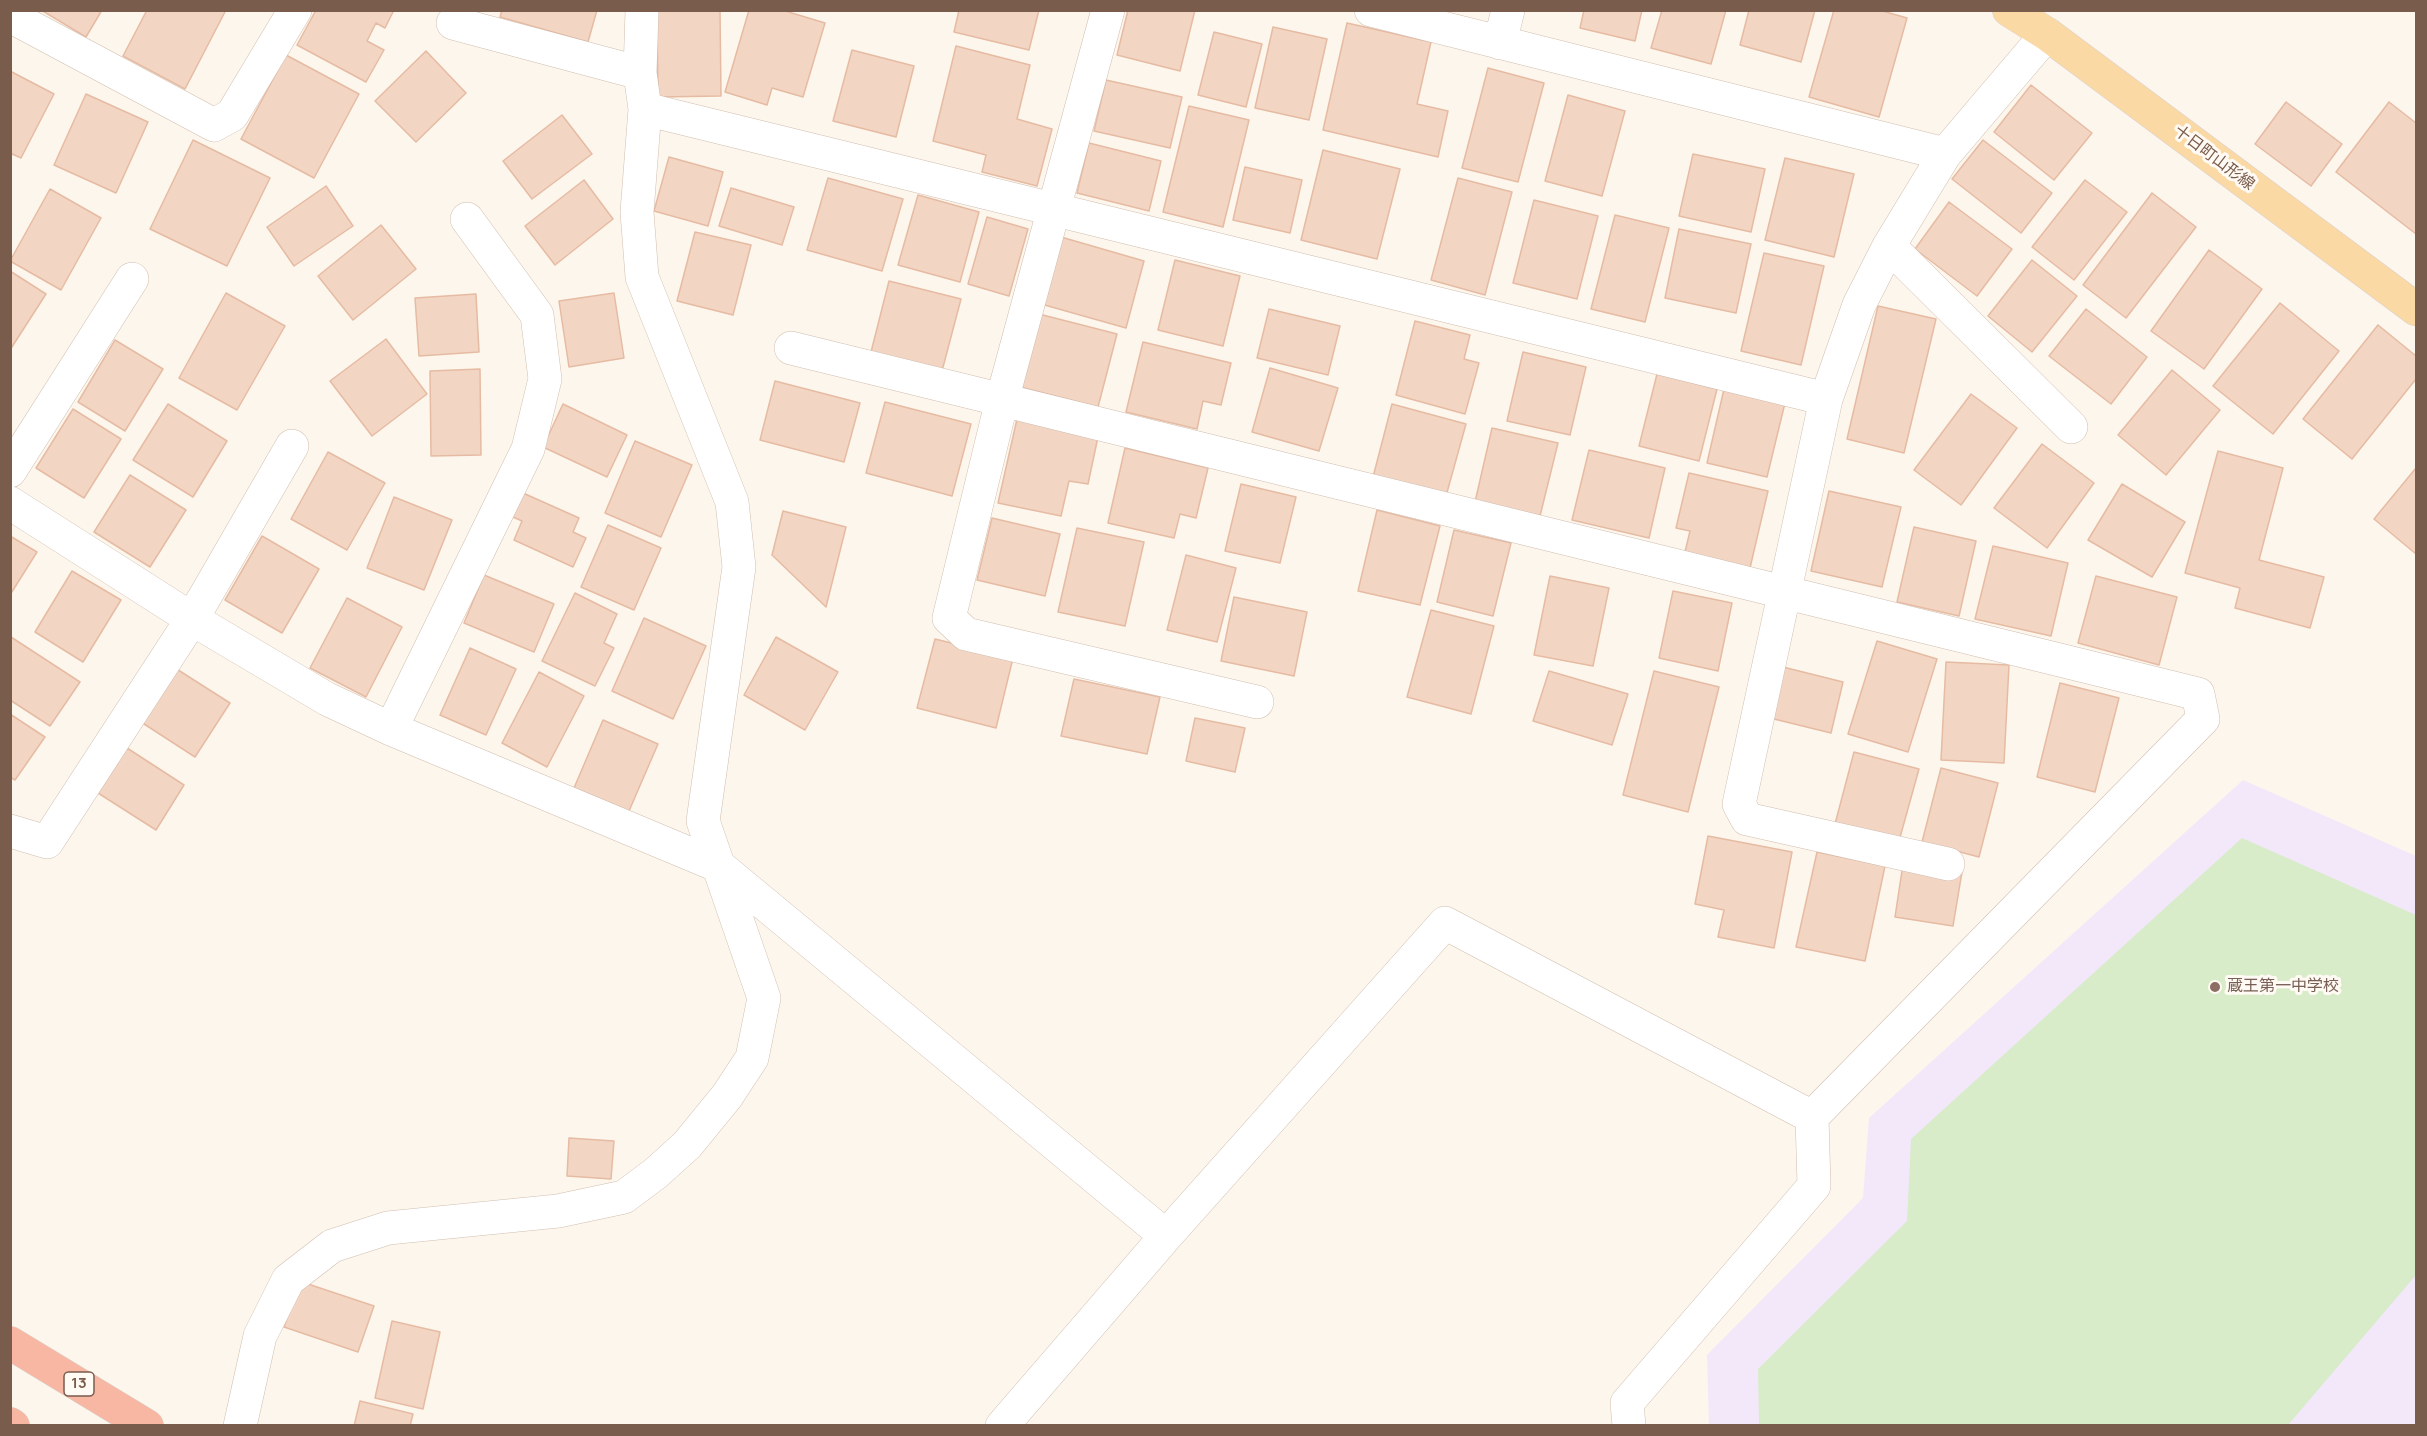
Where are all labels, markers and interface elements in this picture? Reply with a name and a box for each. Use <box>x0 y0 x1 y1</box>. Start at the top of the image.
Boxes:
street label: 十日町山形線 <box>2170 121 2258 195</box>
place label: 蔵王第一中学校 <box>2227 977 2339 997</box>
marker: 蔵王第一中学校 <box>2208 980 2222 994</box>
road number: 13 <box>64 1372 94 1396</box>

